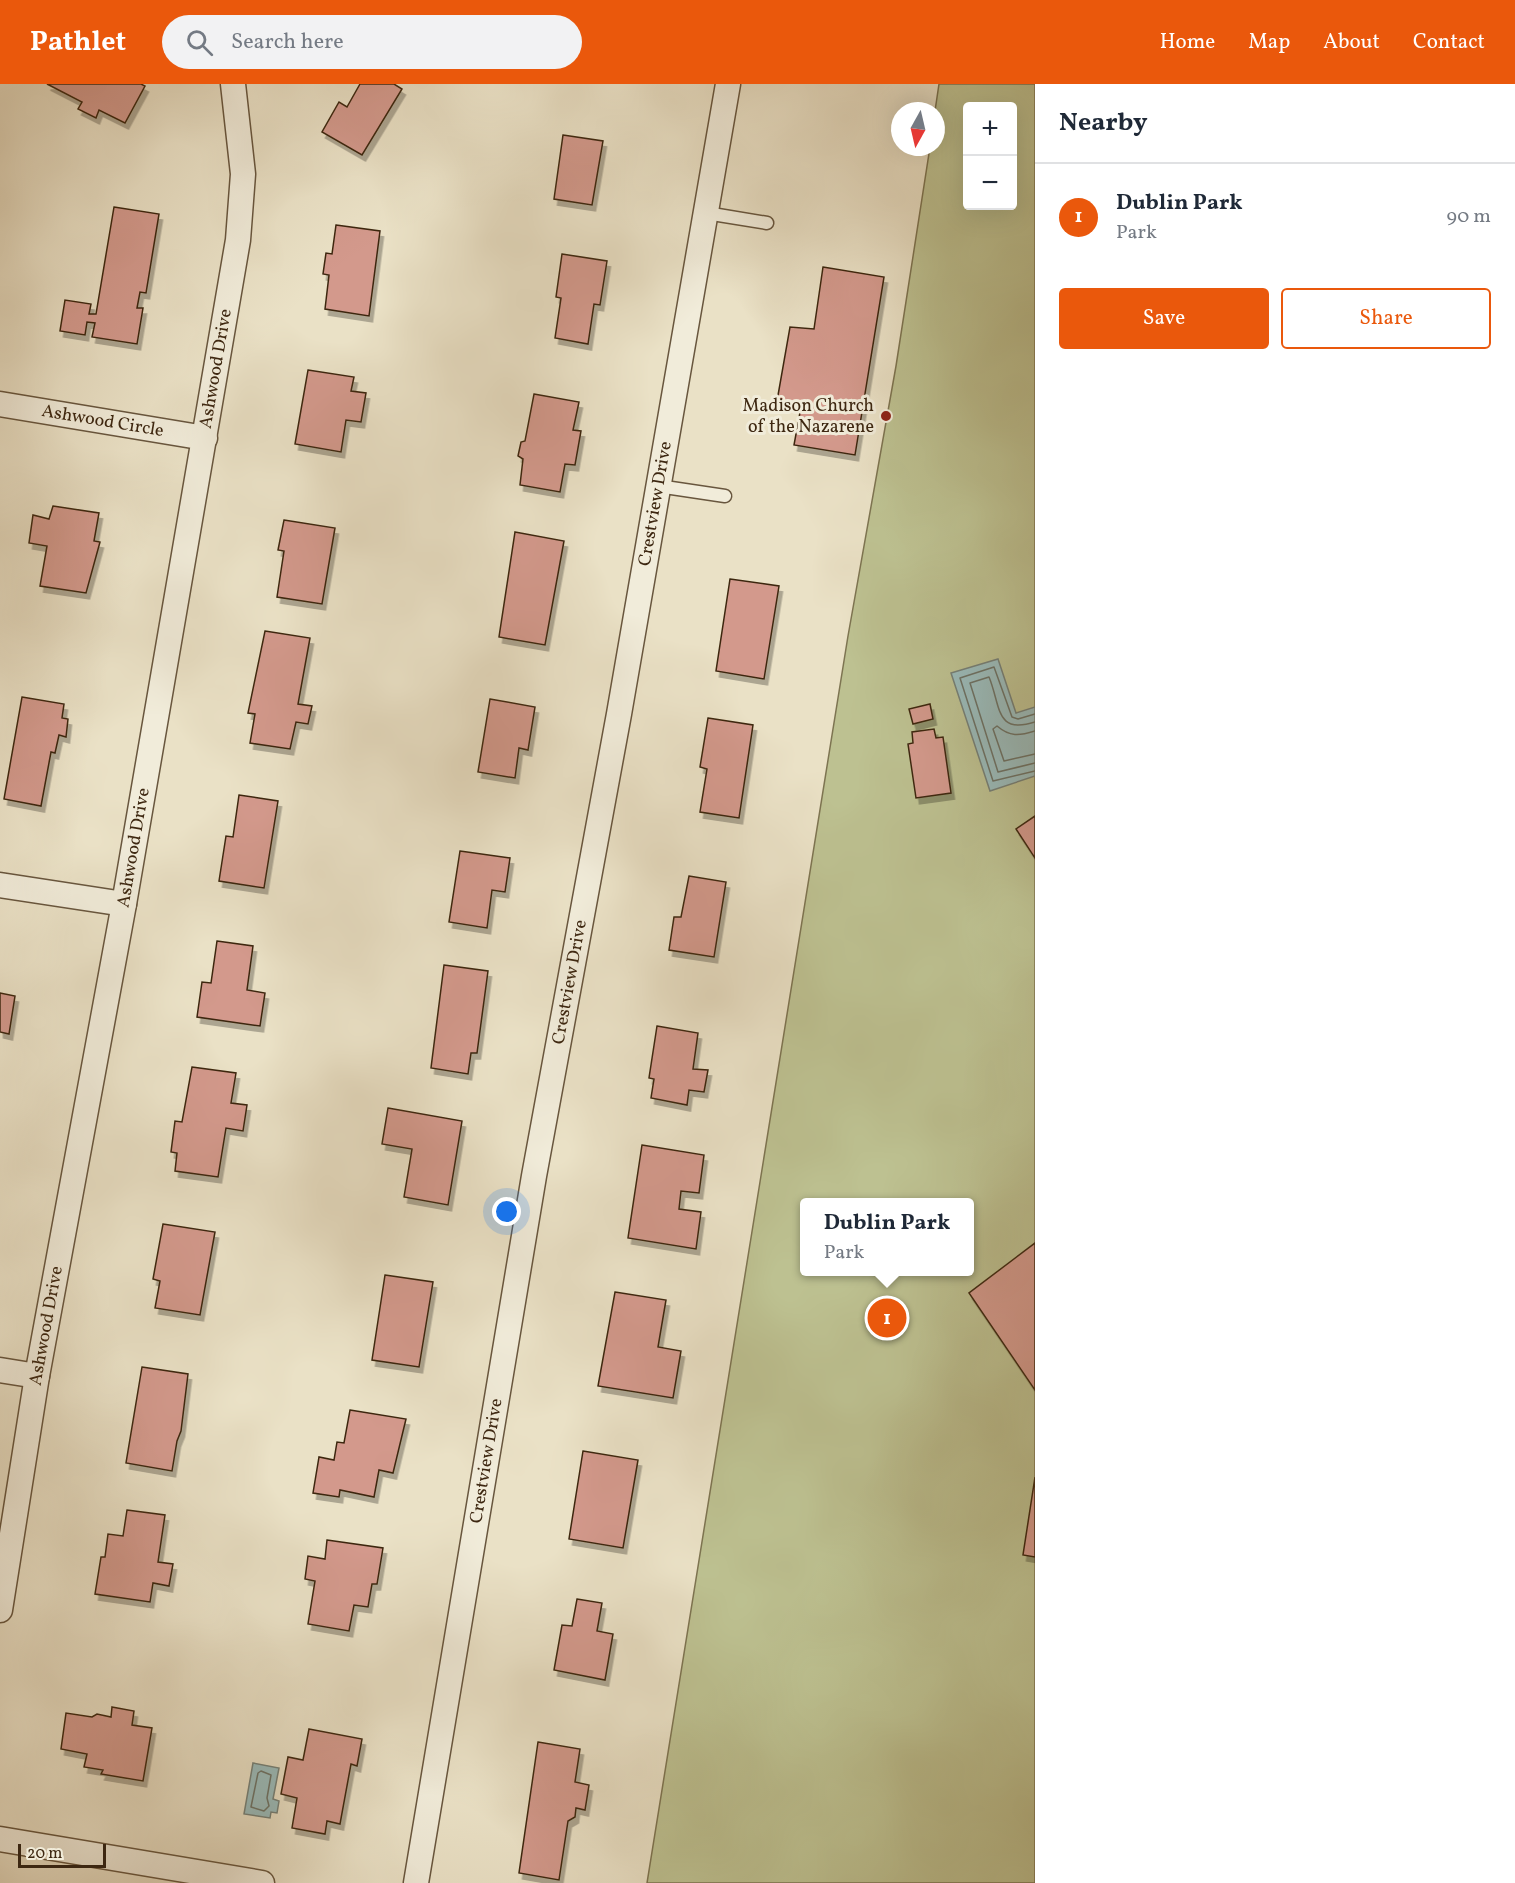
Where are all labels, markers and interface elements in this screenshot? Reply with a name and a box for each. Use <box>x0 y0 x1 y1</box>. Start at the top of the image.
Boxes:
search box <box>162 15 582 69</box>
text: Pathlet <box>30 23 126 62</box>
icon: search <box>183 26 216 59</box>
text: Search here <box>231 27 344 58</box>
text: Home <box>1160 28 1215 57</box>
text: Map <box>1248 28 1290 57</box>
text: About <box>1323 28 1380 57</box>
text: Contact <box>1413 28 1485 57</box>
north arrow <box>891 102 945 156</box>
map controls <box>963 102 1017 210</box>
button: + <box>963 102 1017 156</box>
text: Nearby <box>1059 105 1148 141</box>
button: − <box>963 156 1017 210</box>
text: Dublin Park <box>1116 188 1243 219</box>
text: 1 <box>1074 203 1083 231</box>
text: 90 m <box>1447 203 1491 231</box>
text: Park <box>1116 219 1157 247</box>
button: Save <box>1059 288 1269 349</box>
button: Share <box>1281 288 1491 349</box>
street label: Ashwood Drive <box>193 307 238 430</box>
place label: Madison Church of the Nazarene <box>743 394 874 440</box>
street label: Ashwood Circle <box>40 399 166 443</box>
marker: Madison Church of the Nazarene <box>879 409 893 423</box>
street label: Crestview Drive <box>632 439 678 568</box>
street label: Ashwood Drive <box>111 786 156 909</box>
street label: Crestview Drive <box>546 918 593 1046</box>
your location <box>492 1197 521 1226</box>
popup <box>800 1198 974 1276</box>
text: Dublin Park <box>824 1208 950 1239</box>
text: Park <box>824 1239 865 1267</box>
street label: Ashwood Drive <box>23 1264 70 1387</box>
pin: 1 <box>868 1296 906 1340</box>
street label: Crestview Drive <box>464 1397 509 1525</box>
scale bar <box>18 1841 106 1868</box>
text: 20 m <box>27 1843 62 1865</box>

